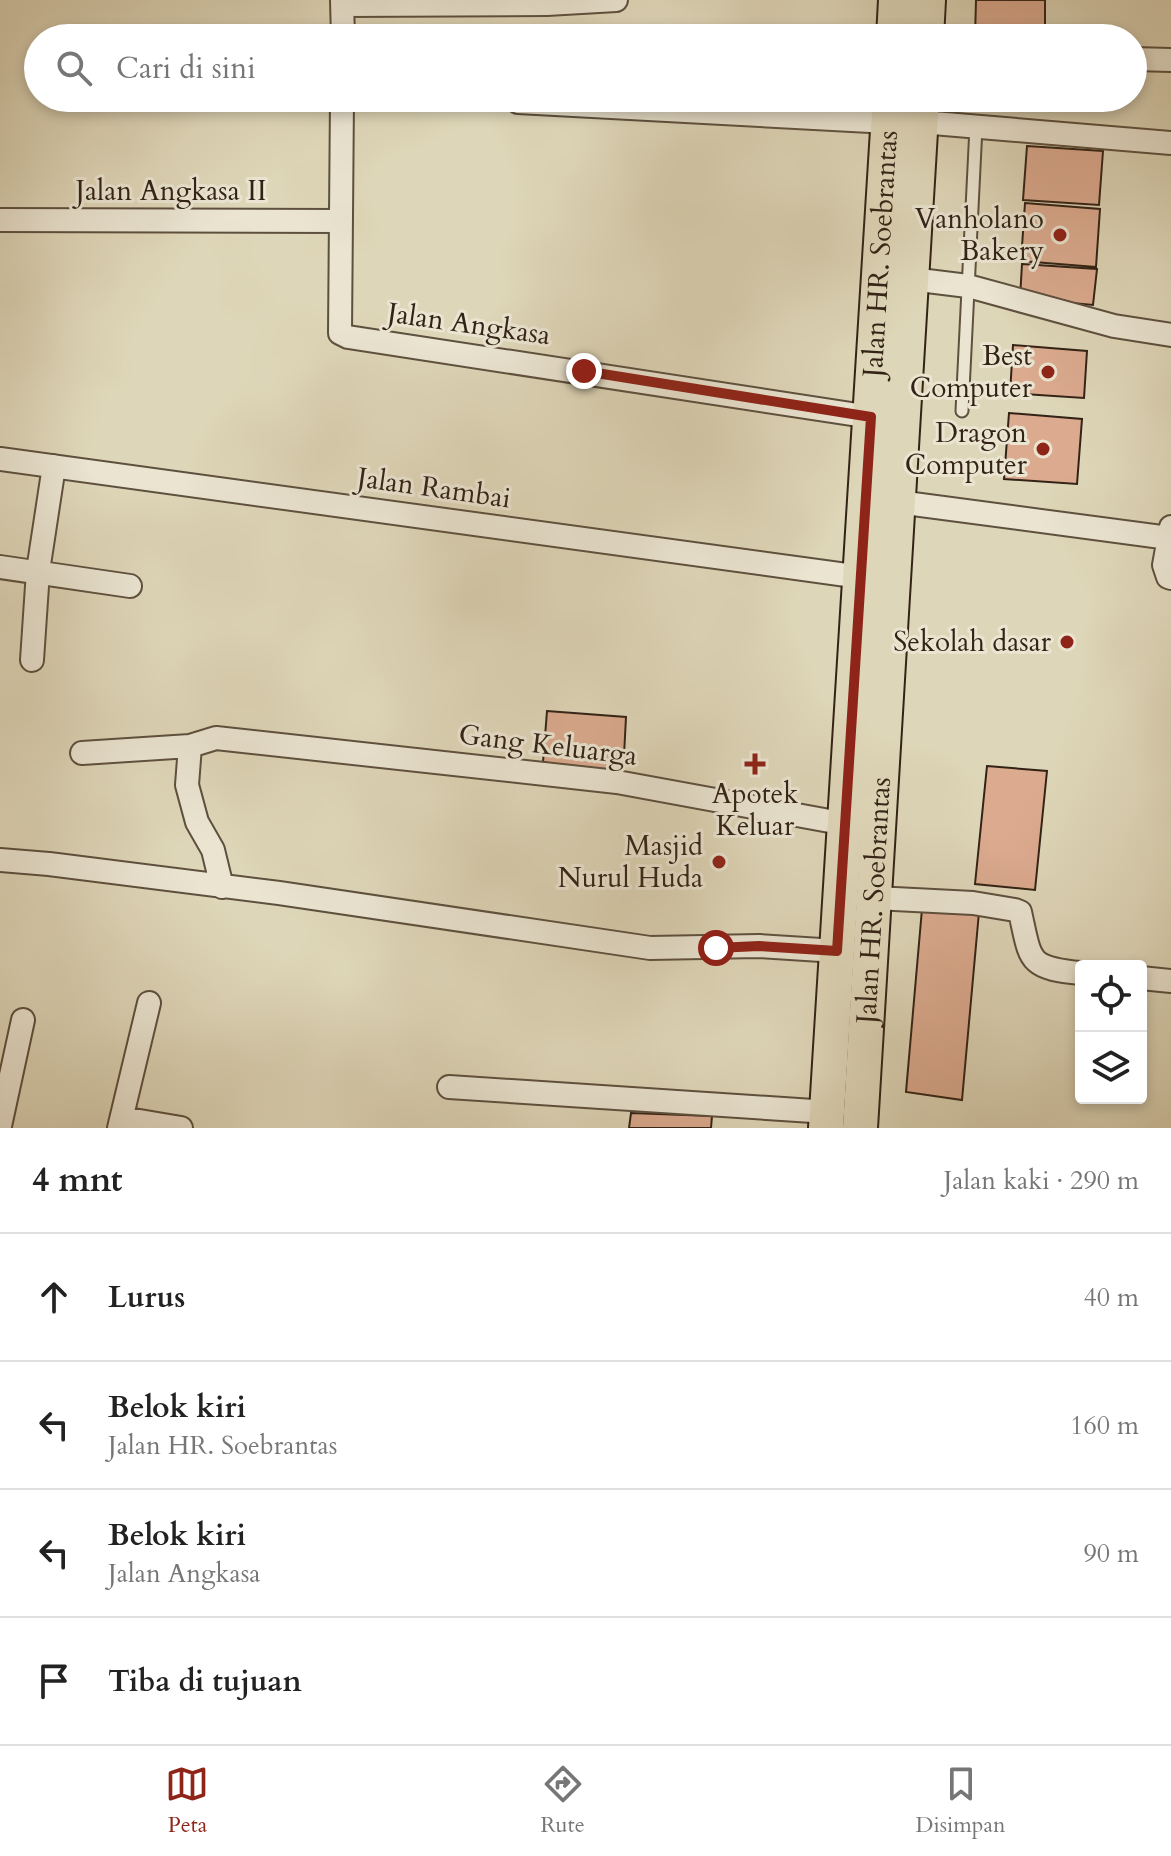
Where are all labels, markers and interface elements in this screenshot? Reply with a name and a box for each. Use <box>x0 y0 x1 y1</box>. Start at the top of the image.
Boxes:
search box <box>24 24 1147 112</box>
icon: search <box>52 46 96 90</box>
text: Cari di sini <box>116 48 256 89</box>
street label: Jalan HR. Soebrantas <box>853 129 907 382</box>
street label: Jalan Angkasa II <box>72 172 266 210</box>
place label: Vanholano Bakery <box>915 200 1044 270</box>
marker: Vanholano Bakery <box>1051 226 1069 244</box>
street label: Jalan Angkasa <box>381 293 553 354</box>
place label: Best Computer <box>910 337 1033 407</box>
route end <box>566 353 602 389</box>
marker: Best Computer <box>1039 363 1057 381</box>
place label: Dragon Computer <box>905 414 1028 484</box>
marker: Dragon Computer <box>1034 440 1052 458</box>
street label: Jalan Rambai <box>351 458 513 518</box>
place label: Sekolah dasar <box>893 623 1052 661</box>
marker: Sekolah dasar <box>1058 633 1076 651</box>
street label: Gang Keluarga <box>457 715 639 775</box>
marker: Apotek Keluar <box>746 755 764 773</box>
place label: Apotek Keluar <box>712 775 798 845</box>
street label: Jalan HR. Soebrantas <box>847 776 900 1029</box>
place label: Masjid Nurul Huda <box>558 827 703 897</box>
marker: Masjid Nurul Huda <box>710 853 728 871</box>
route start <box>698 930 734 966</box>
map controls <box>1075 960 1147 1104</box>
button: locate <box>1075 960 1147 1032</box>
button: layers <box>1075 1032 1147 1104</box>
text: 4 mnt <box>32 1157 122 1203</box>
text: Jalan kaki · 290 m <box>943 1163 1139 1198</box>
icon: ahead <box>32 1275 76 1319</box>
text: Lurus <box>108 1277 185 1318</box>
text: 40 m <box>1083 1280 1139 1315</box>
text: Belok kiri <box>108 1387 246 1428</box>
icon: left <box>32 1403 76 1447</box>
text: 160 m <box>1070 1408 1139 1443</box>
text: Jalan HR. Soebrantas <box>108 1428 337 1463</box>
text: Belok kiri <box>108 1515 246 1556</box>
icon: left <box>32 1531 76 1575</box>
text: 90 m <box>1083 1536 1139 1571</box>
text: Jalan Angkasa <box>108 1556 261 1591</box>
icon: arrive <box>32 1659 76 1703</box>
text: Tiba di tujuan <box>108 1661 302 1702</box>
tab: Peta <box>165 1762 209 1840</box>
tab: Rute <box>540 1762 585 1840</box>
tab: Disimpan <box>916 1762 1006 1840</box>

